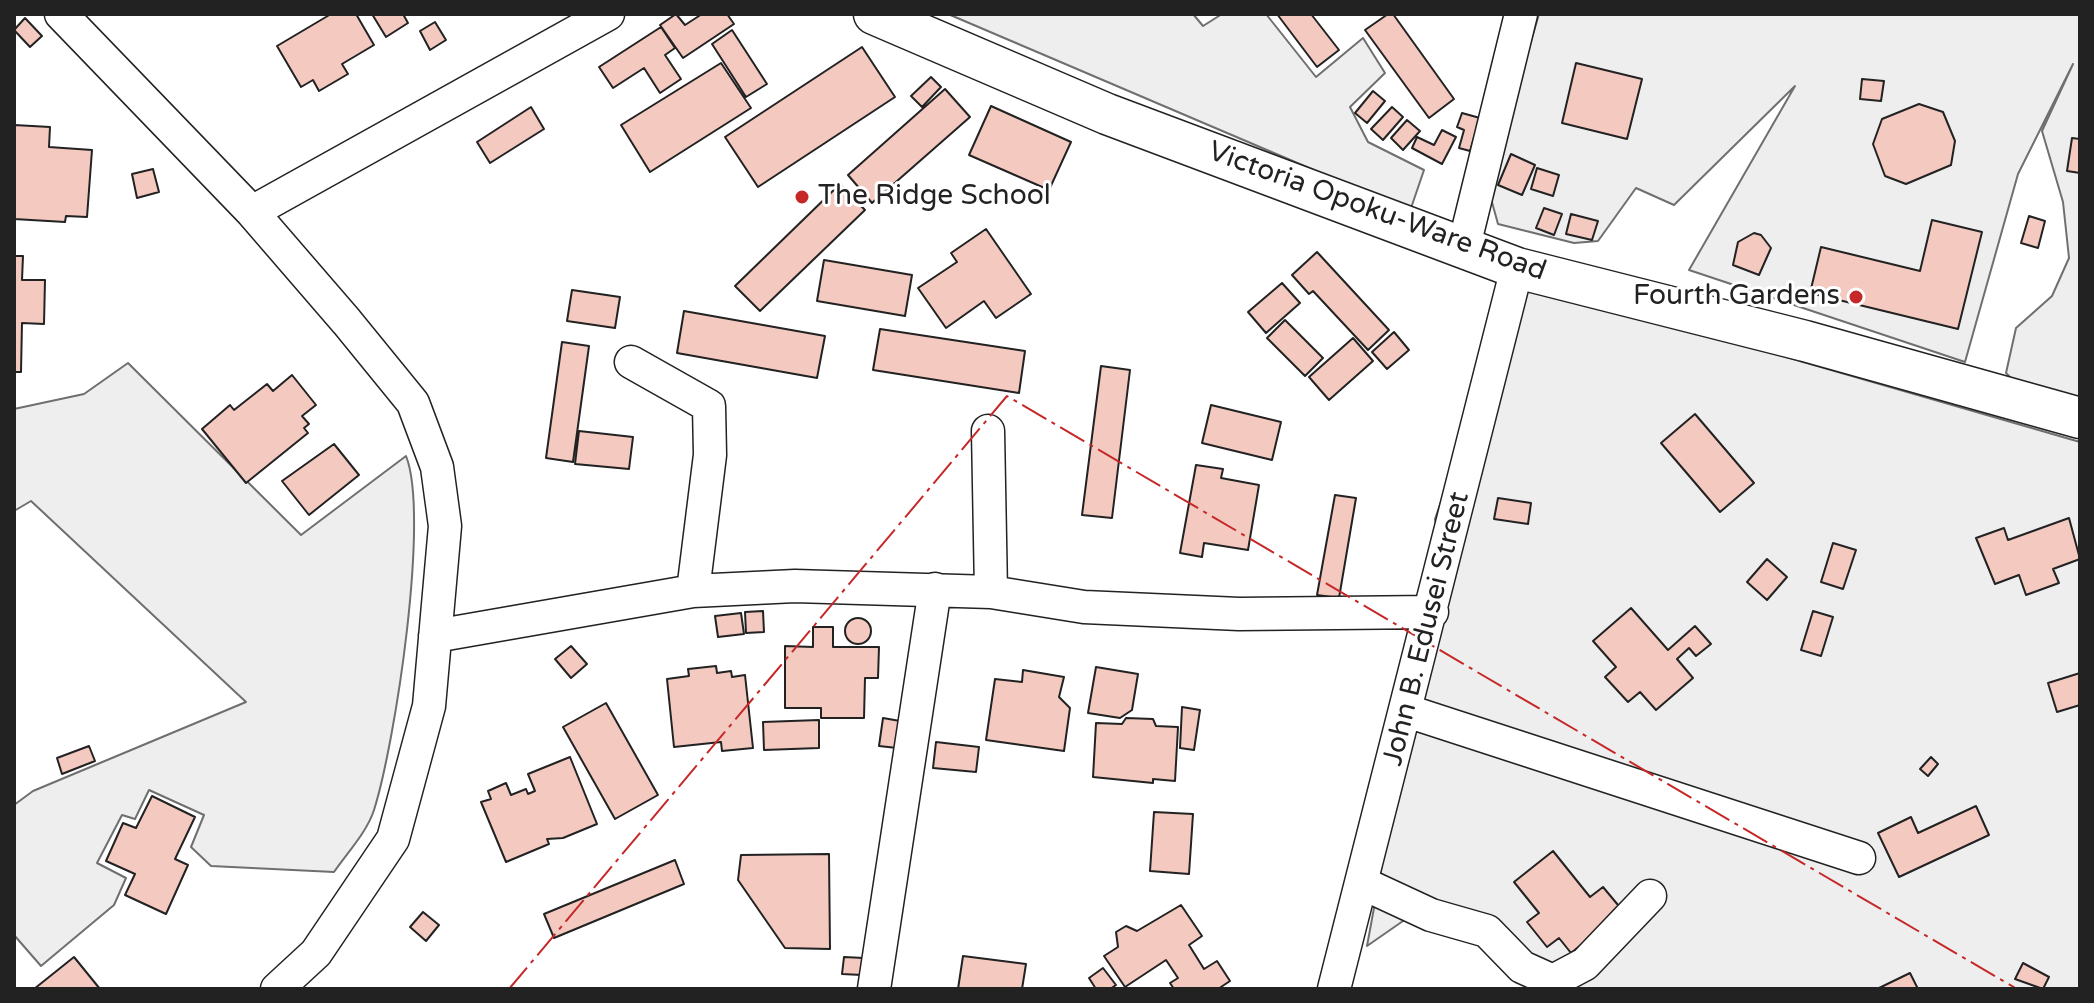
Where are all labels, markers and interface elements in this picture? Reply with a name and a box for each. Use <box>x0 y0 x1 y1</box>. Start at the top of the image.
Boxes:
street label: Victoria Opoku-Ware Road <box>1204 135 1550 289</box>
place label: The Ridge School <box>818 180 1051 214</box>
marker: The Ridge School <box>793 188 811 206</box>
place label: Fourth Gardens <box>1633 280 1840 314</box>
marker: Fourth Gardens <box>1847 288 1865 306</box>
street label: John B. Edusei Street <box>1377 489 1477 769</box>

